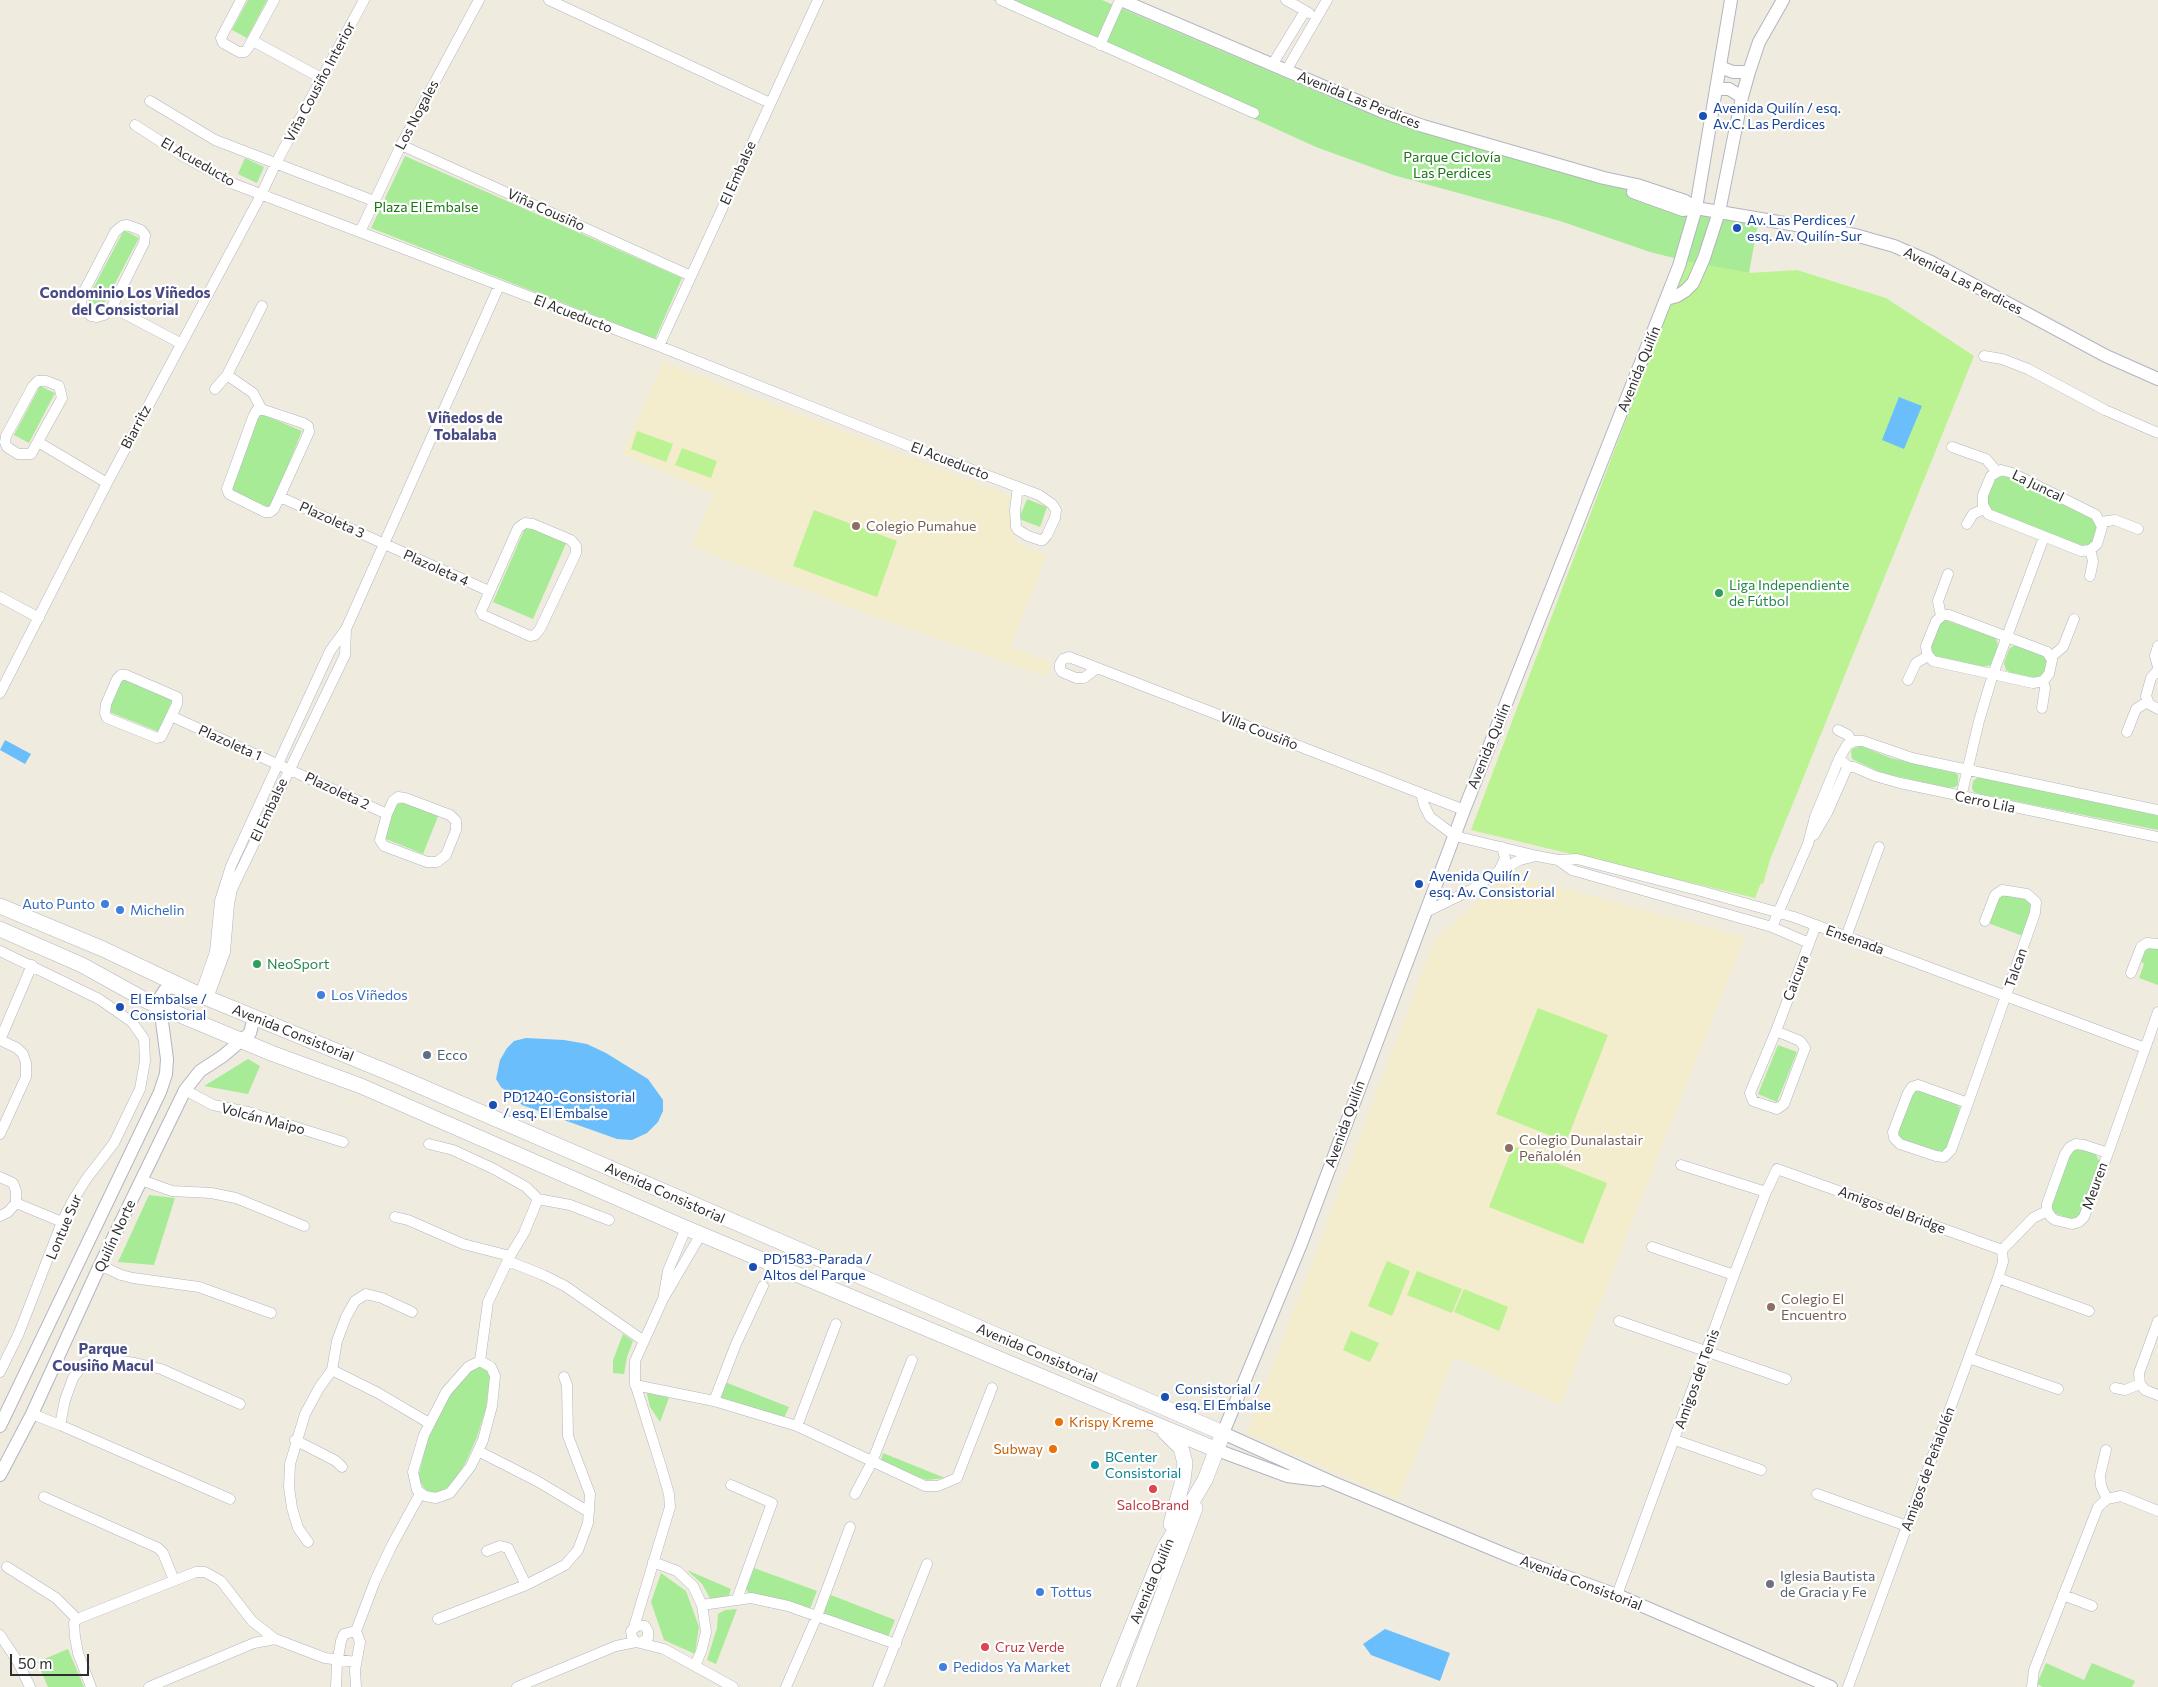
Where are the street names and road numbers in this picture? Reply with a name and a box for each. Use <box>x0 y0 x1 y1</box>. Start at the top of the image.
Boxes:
street label: Viña Cousiño Interior <box>281 19 359 145</box>
street label: Avenida Las Perdices <box>1295 68 1423 132</box>
street label: Los Nogales <box>392 77 442 153</box>
street label: El Acueducto <box>158 134 238 190</box>
street label: El Embalse <box>717 139 759 207</box>
street label: Viña Cousiño <box>505 185 587 235</box>
street label: Avenida Las Perdices <box>1901 244 2025 318</box>
street label: El Acueducto <box>531 291 615 337</box>
street label: Avenida Quilín <box>1614 324 1664 414</box>
street label: Biarritz <box>117 402 155 452</box>
street label: El Acueducto <box>908 438 992 484</box>
street label: La Juncal <box>2009 466 2067 506</box>
street label: Plazoleta 3 <box>297 498 367 542</box>
street label: Plazoleta 4 <box>401 546 471 590</box>
street label: Avenida Quilín <box>1464 701 1514 791</box>
street label: Villa Cousiño <box>1218 708 1300 754</box>
street label: Plazoleta 1 <box>196 722 264 764</box>
street label: Plazoleta 2 <box>302 769 372 813</box>
street label: El Embalse <box>247 776 291 844</box>
street label: Cerro Lila <box>1953 787 2017 817</box>
street label: Ensenada <box>1824 922 1886 958</box>
street label: Talcan <box>2001 946 2031 990</box>
street label: Caicura <box>1780 953 1812 1003</box>
street label: Avenida Consistorial <box>230 1001 356 1065</box>
street label: Avenida Quilín <box>1322 1078 1368 1170</box>
street label: Volcán Maipo <box>219 1100 307 1138</box>
street label: Avenida Consistorial <box>602 1159 728 1227</box>
street label: Meuren <box>2079 1160 2111 1212</box>
street label: Amigos del Bridge <box>1836 1183 1948 1237</box>
street label: Lontue Sur <box>43 1192 85 1262</box>
street label: Quilín Norte <box>91 1197 139 1275</box>
street label: Avenida Consistorial <box>974 1320 1100 1386</box>
street label: Amigos del Tenis <box>1671 1327 1723 1431</box>
street label: Amigos de Peñalolén <box>1898 1405 1958 1533</box>
street label: Avenida Quilín <box>1126 1536 1178 1626</box>
street label: Avenida Consistorial <box>1518 1552 1644 1614</box>

